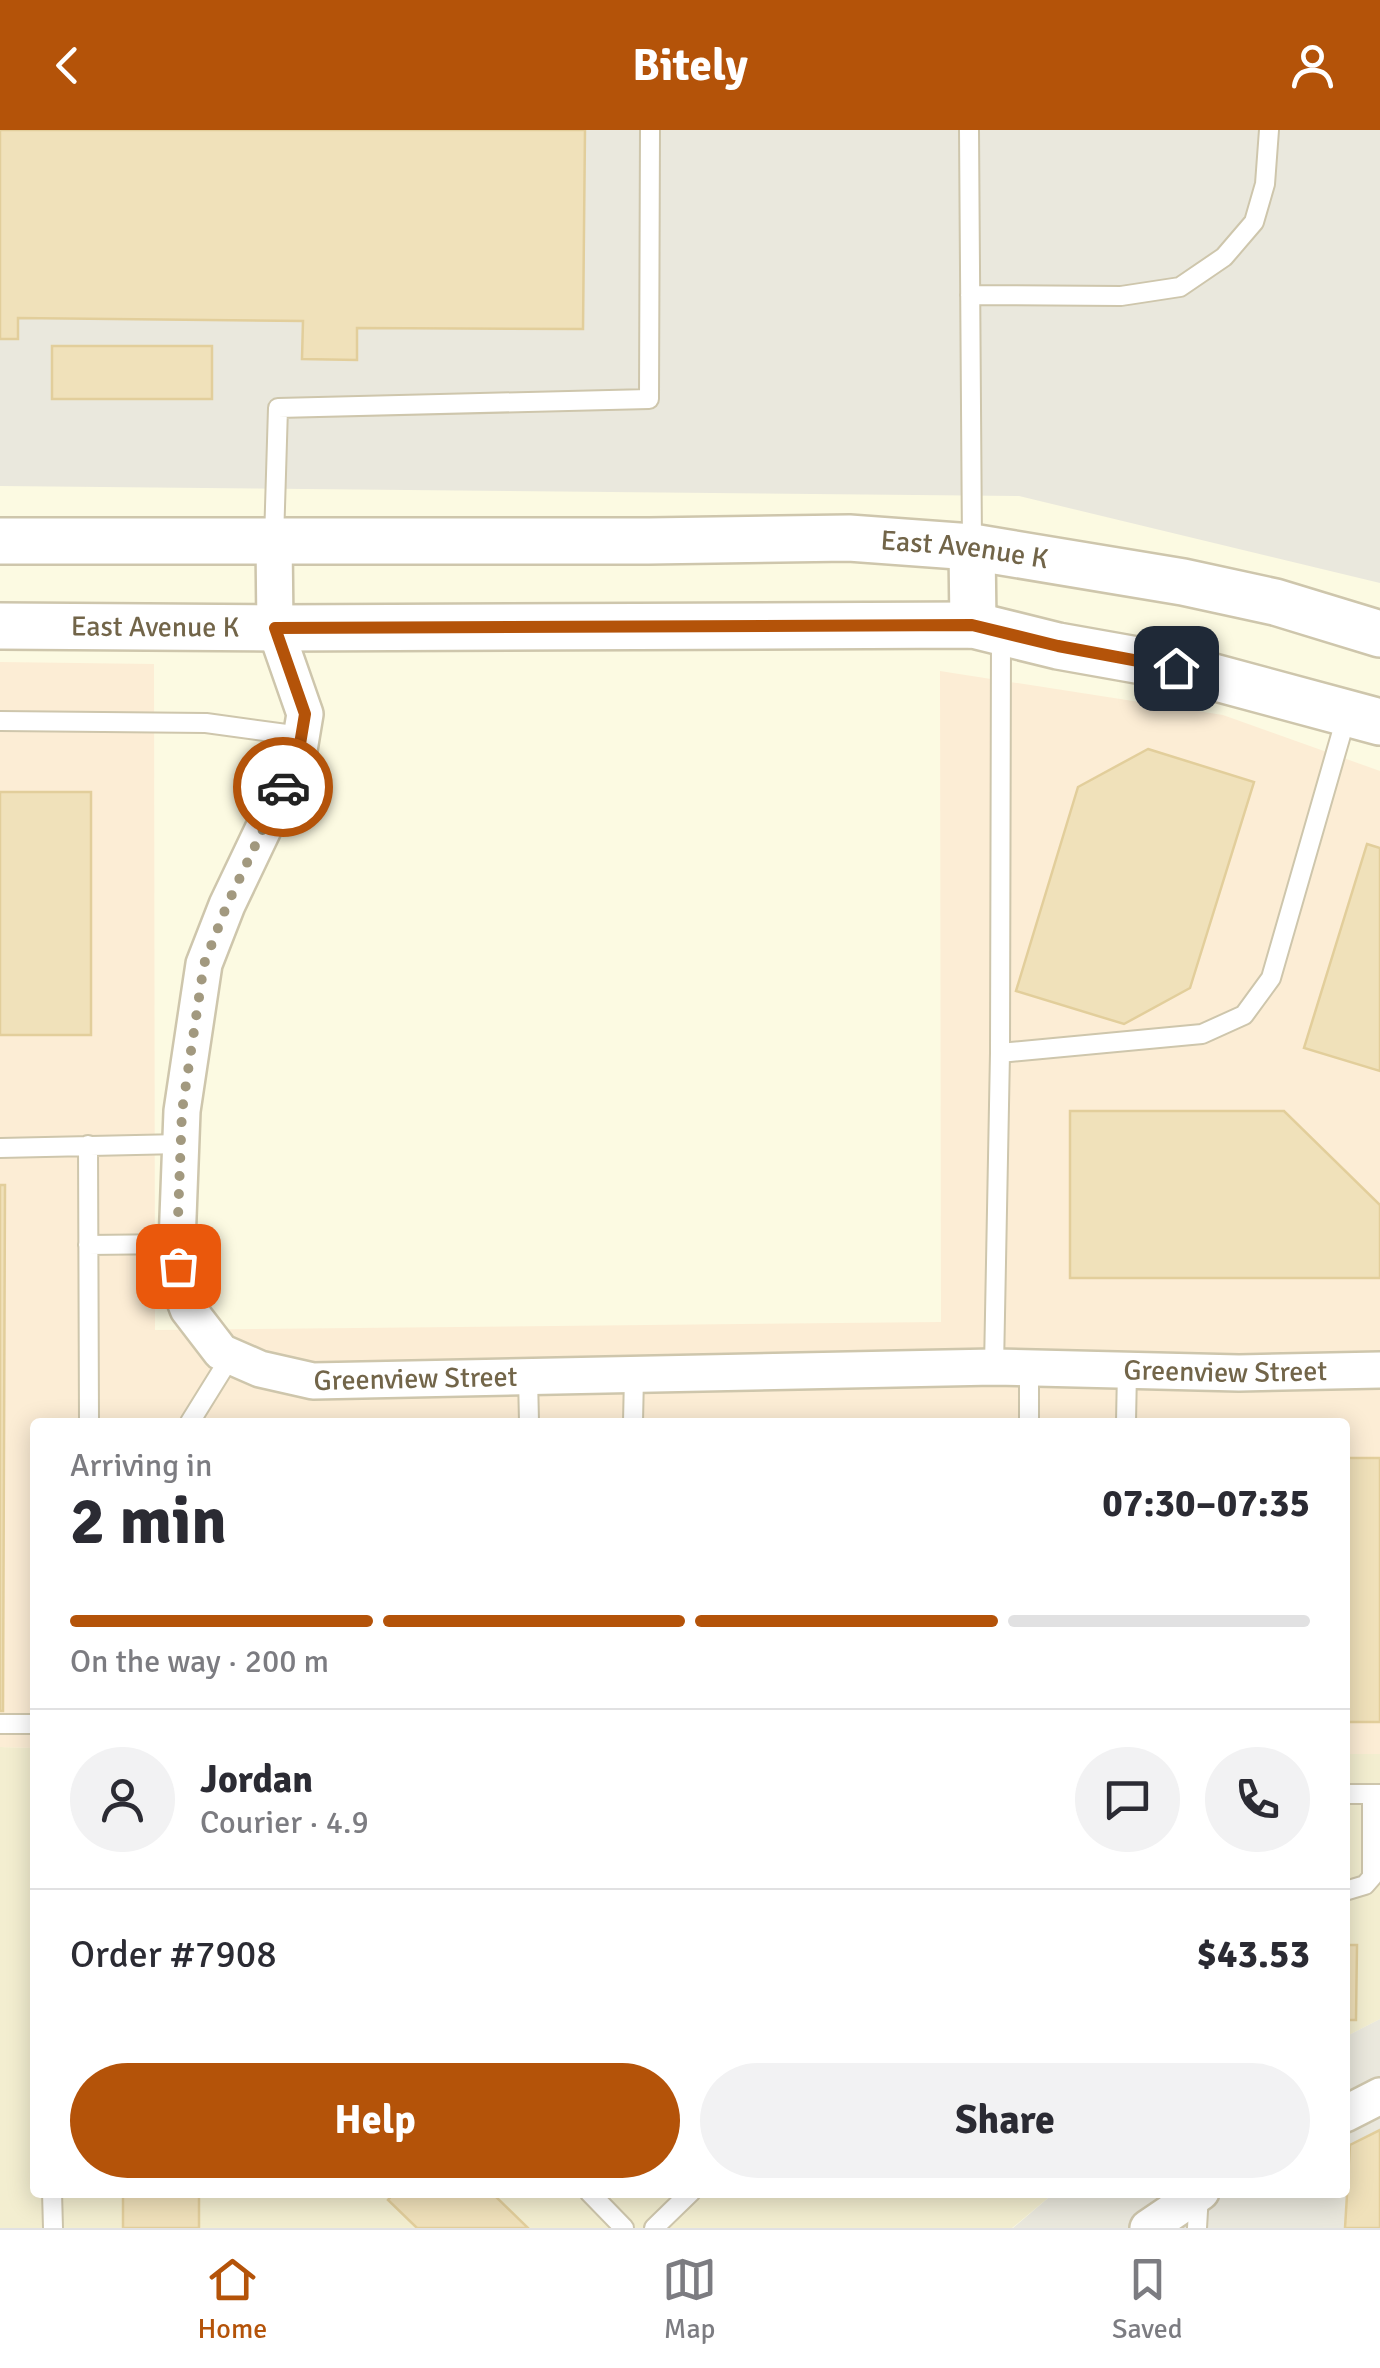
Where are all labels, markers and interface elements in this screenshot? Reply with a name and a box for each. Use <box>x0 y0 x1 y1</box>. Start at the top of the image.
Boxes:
icon: back <box>40 38 95 93</box>
text: Bitely <box>632 38 748 93</box>
icon: person <box>1285 38 1340 93</box>
street label: East Avenue K <box>879 523 1051 576</box>
street label: East Avenue K <box>71 610 240 645</box>
pin <box>1134 626 1219 711</box>
icon: home <box>1149 641 1204 696</box>
courier <box>233 737 333 837</box>
icon: car <box>256 760 311 815</box>
pin <box>136 1224 221 1309</box>
icon: bag <box>151 1239 206 1294</box>
street label: Greenview Street <box>1123 1353 1328 1390</box>
street label: Greenview Street <box>313 1360 518 1398</box>
text: Arriving in <box>70 1446 212 1485</box>
text: 07:30–07:35 <box>1102 1480 1310 1527</box>
text: 2 min <box>70 1482 227 1562</box>
text: On the way · 200 m <box>70 1642 329 1681</box>
button: person <box>70 1747 175 1852</box>
button: chat <box>1075 1747 1180 1852</box>
button: phone <box>1205 1747 1310 1852</box>
text: Jordan <box>200 1756 313 1803</box>
text: Courier · 4.9 <box>200 1803 369 1842</box>
text: Order #7908 <box>70 1931 277 1978</box>
text: $43.53 <box>1197 1931 1310 1978</box>
button: Help <box>70 2063 680 2178</box>
button: Share <box>700 2063 1310 2178</box>
tab: Home <box>197 2252 267 2346</box>
tab: Map <box>662 2252 717 2346</box>
tab: Saved <box>1112 2252 1183 2346</box>

